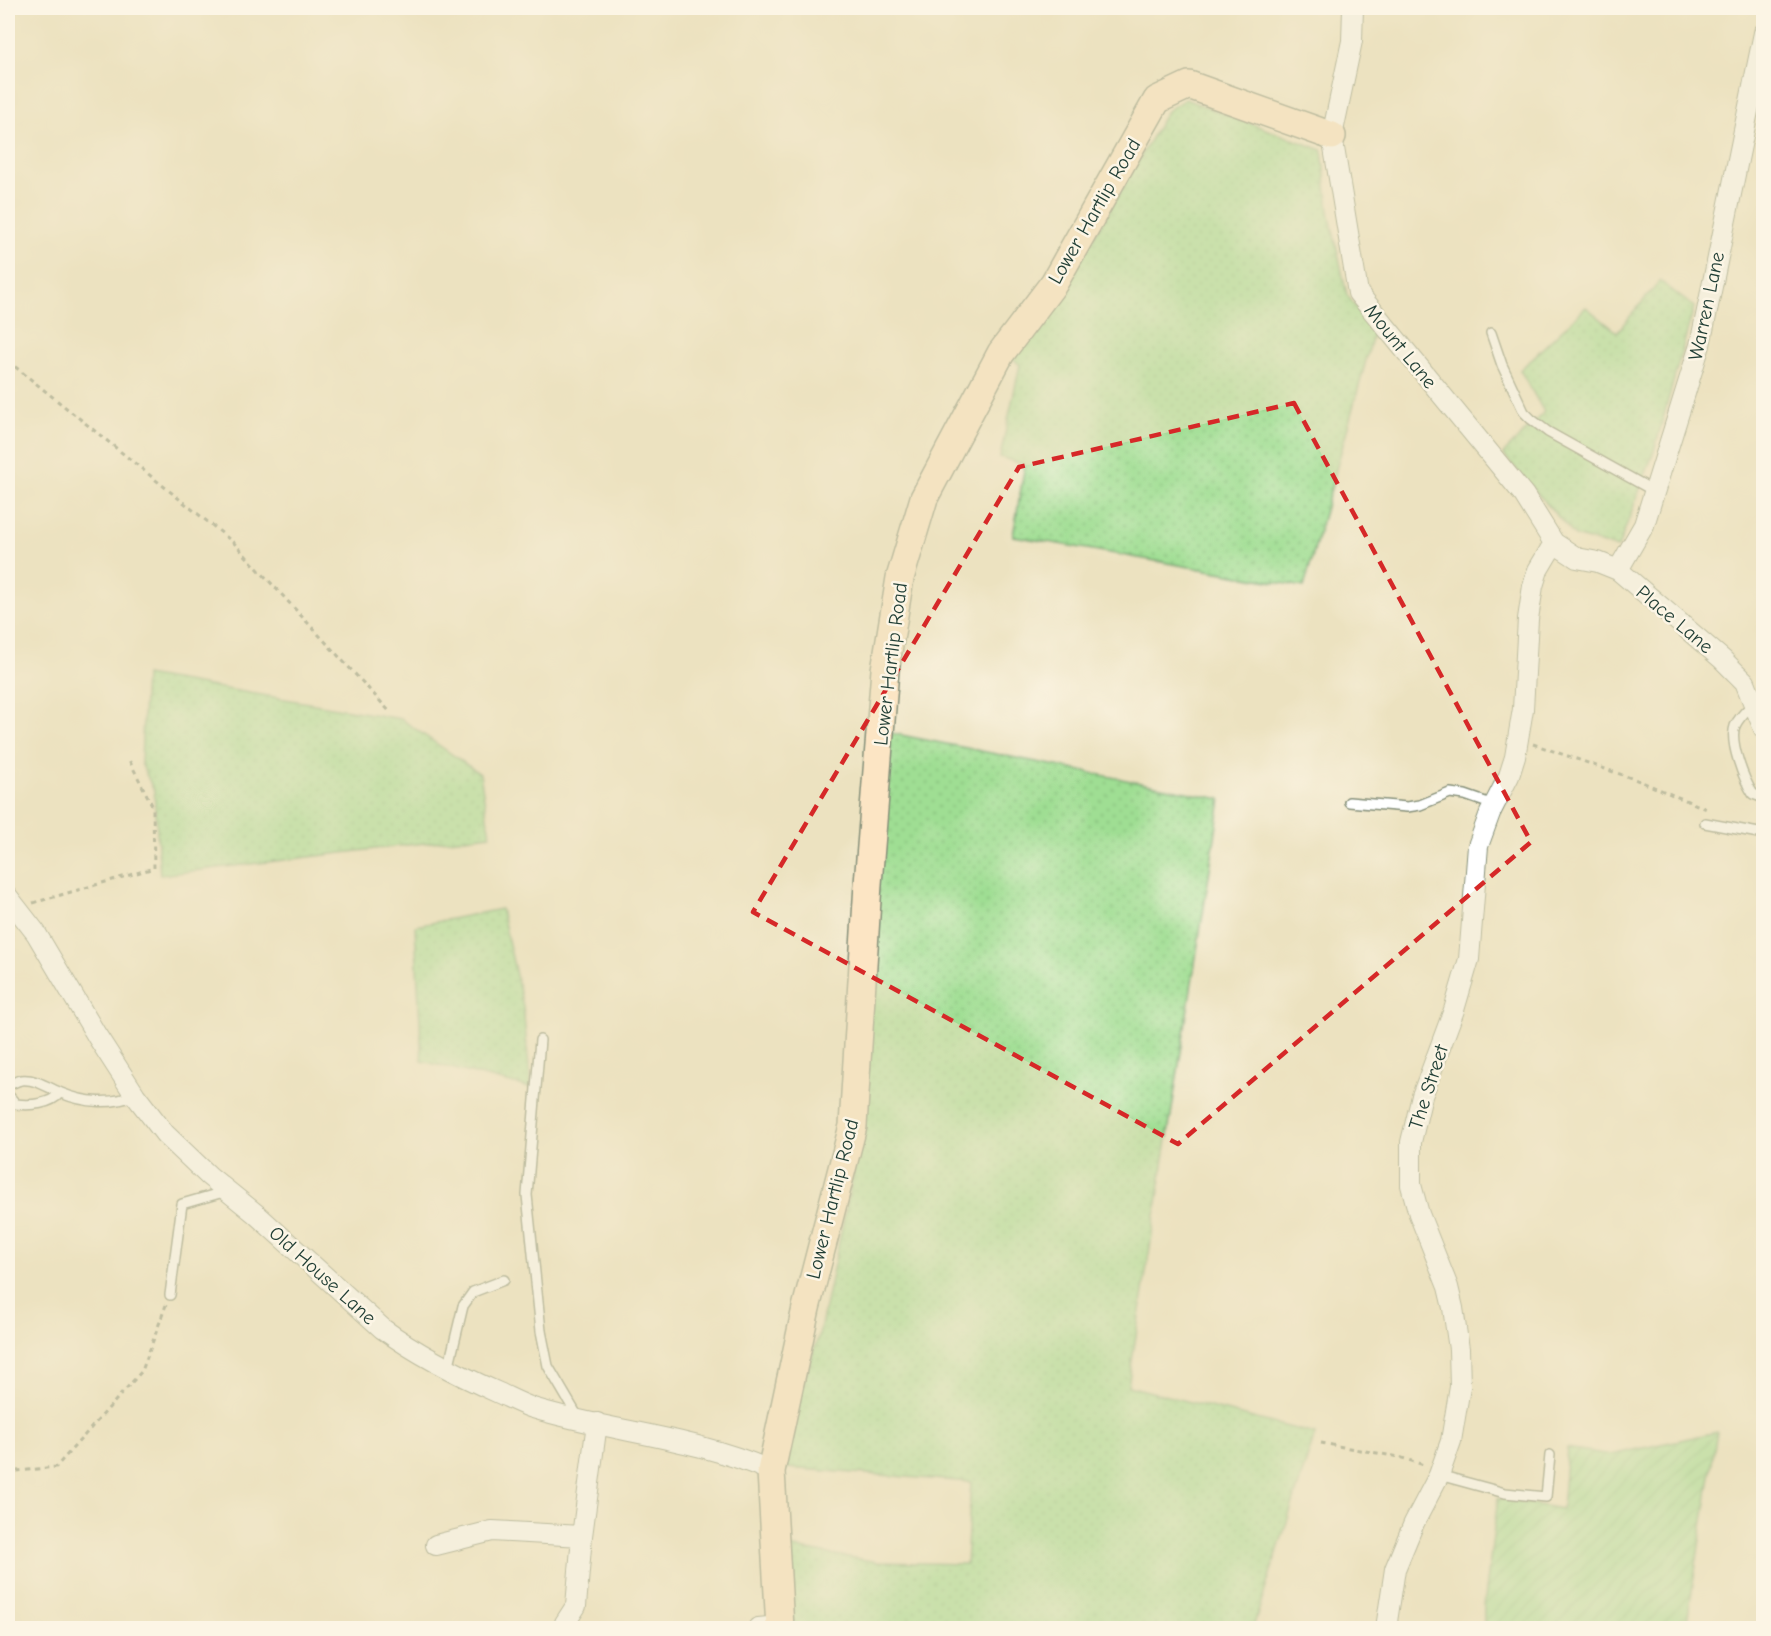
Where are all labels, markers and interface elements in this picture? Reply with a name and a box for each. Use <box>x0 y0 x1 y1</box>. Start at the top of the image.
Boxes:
street label: Lower Hartlip Road <box>1043 134 1145 288</box>
street label: Warren Lane <box>1684 250 1729 363</box>
street label: Mount Lane <box>1360 299 1442 393</box>
street label: Lower Hartlip Road <box>869 581 912 747</box>
street label: Place Lane <box>1632 581 1718 658</box>
street label: The Street <box>1404 1041 1453 1133</box>
street label: Lower Hartlip Road <box>801 1117 864 1282</box>
street label: Old House Lane <box>265 1221 381 1329</box>

